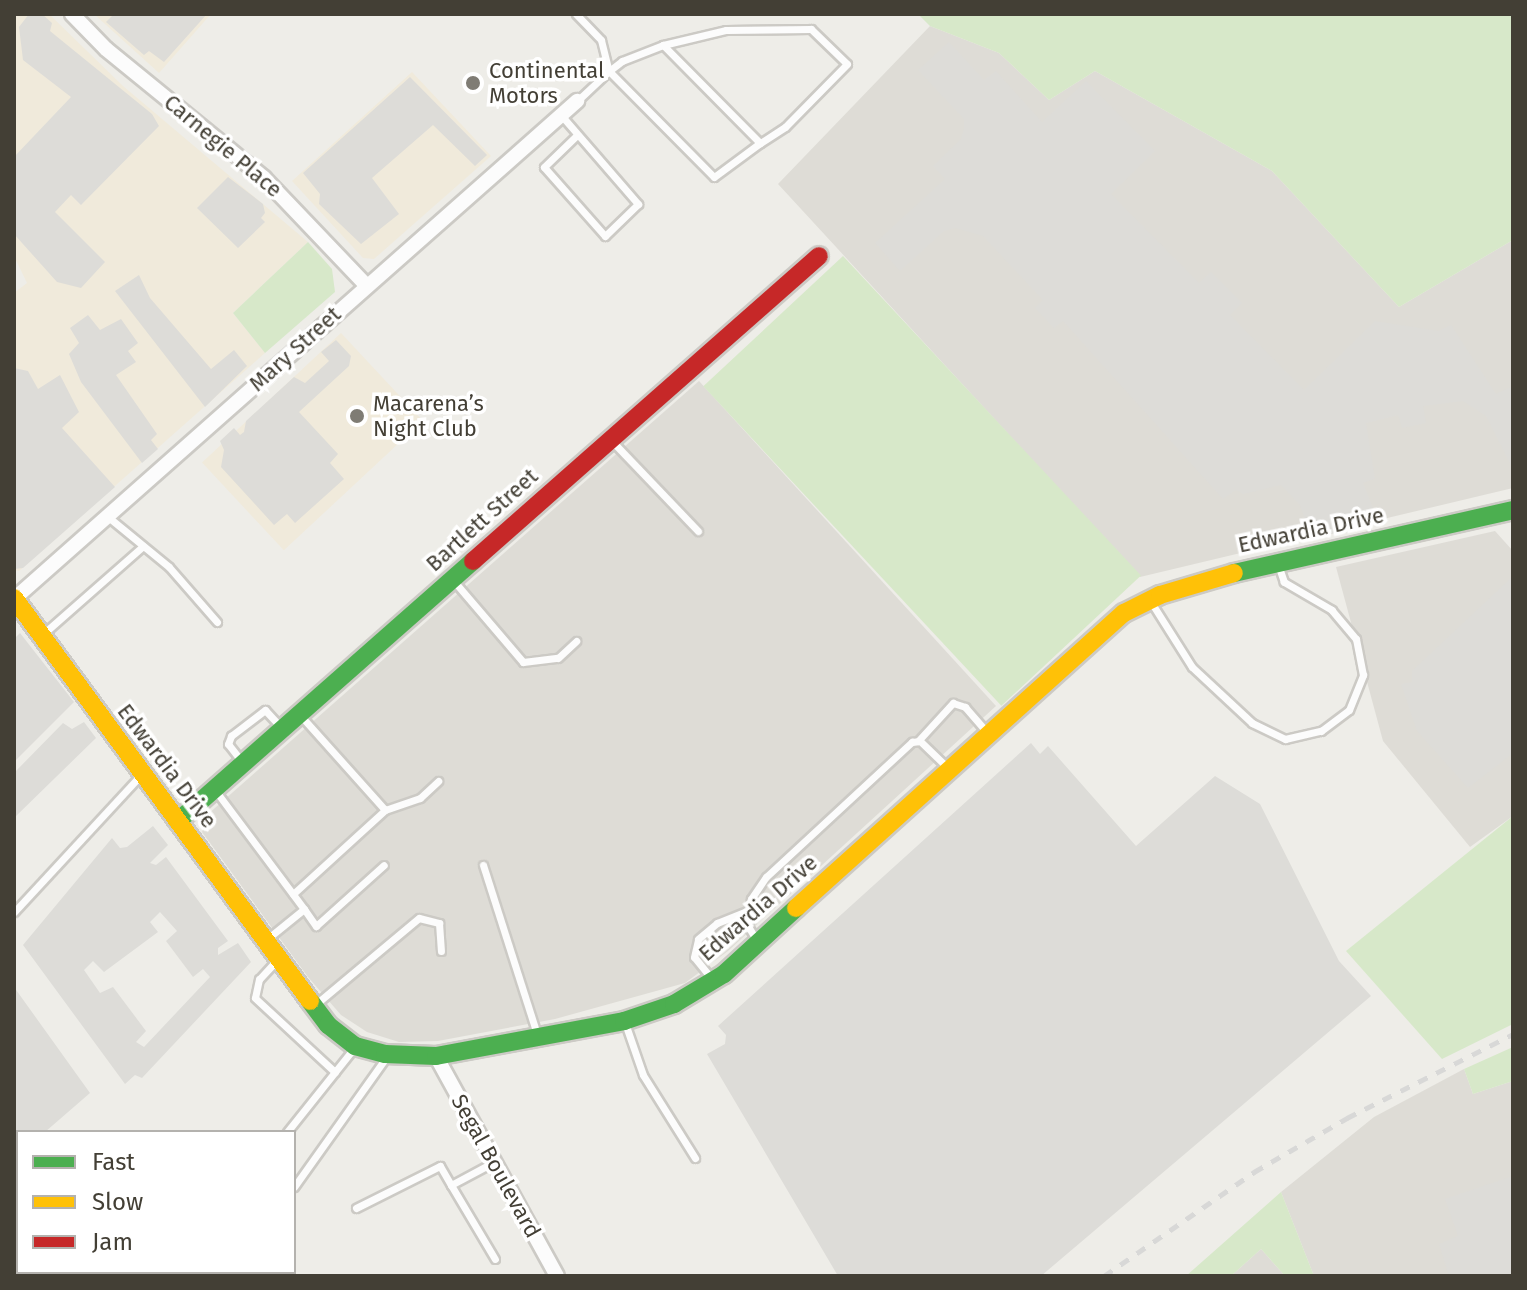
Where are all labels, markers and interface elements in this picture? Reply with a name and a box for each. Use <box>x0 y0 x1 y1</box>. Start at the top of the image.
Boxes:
place label: Continental Motors <box>489 57 605 108</box>
marker: Continental Motors <box>464 74 482 92</box>
street label: Carnegie Place <box>159 89 287 203</box>
street label: Mary Street <box>244 301 346 397</box>
place label: Macarena’s Night Club <box>373 390 484 442</box>
marker: Macarena’s Night Club <box>348 407 366 425</box>
street label: Bartlett Street <box>421 463 543 577</box>
street label: Edwardia Drive <box>1236 502 1386 558</box>
street label: Edwardia Drive <box>112 699 222 833</box>
street label: Edwardia Drive <box>693 849 823 967</box>
street label: Segal Boulevard <box>446 1090 546 1242</box>
legend <box>16 1130 296 1274</box>
text: Fast <box>92 1148 135 1176</box>
text: Slow <box>92 1188 143 1216</box>
text: Jam <box>92 1228 133 1256</box>

